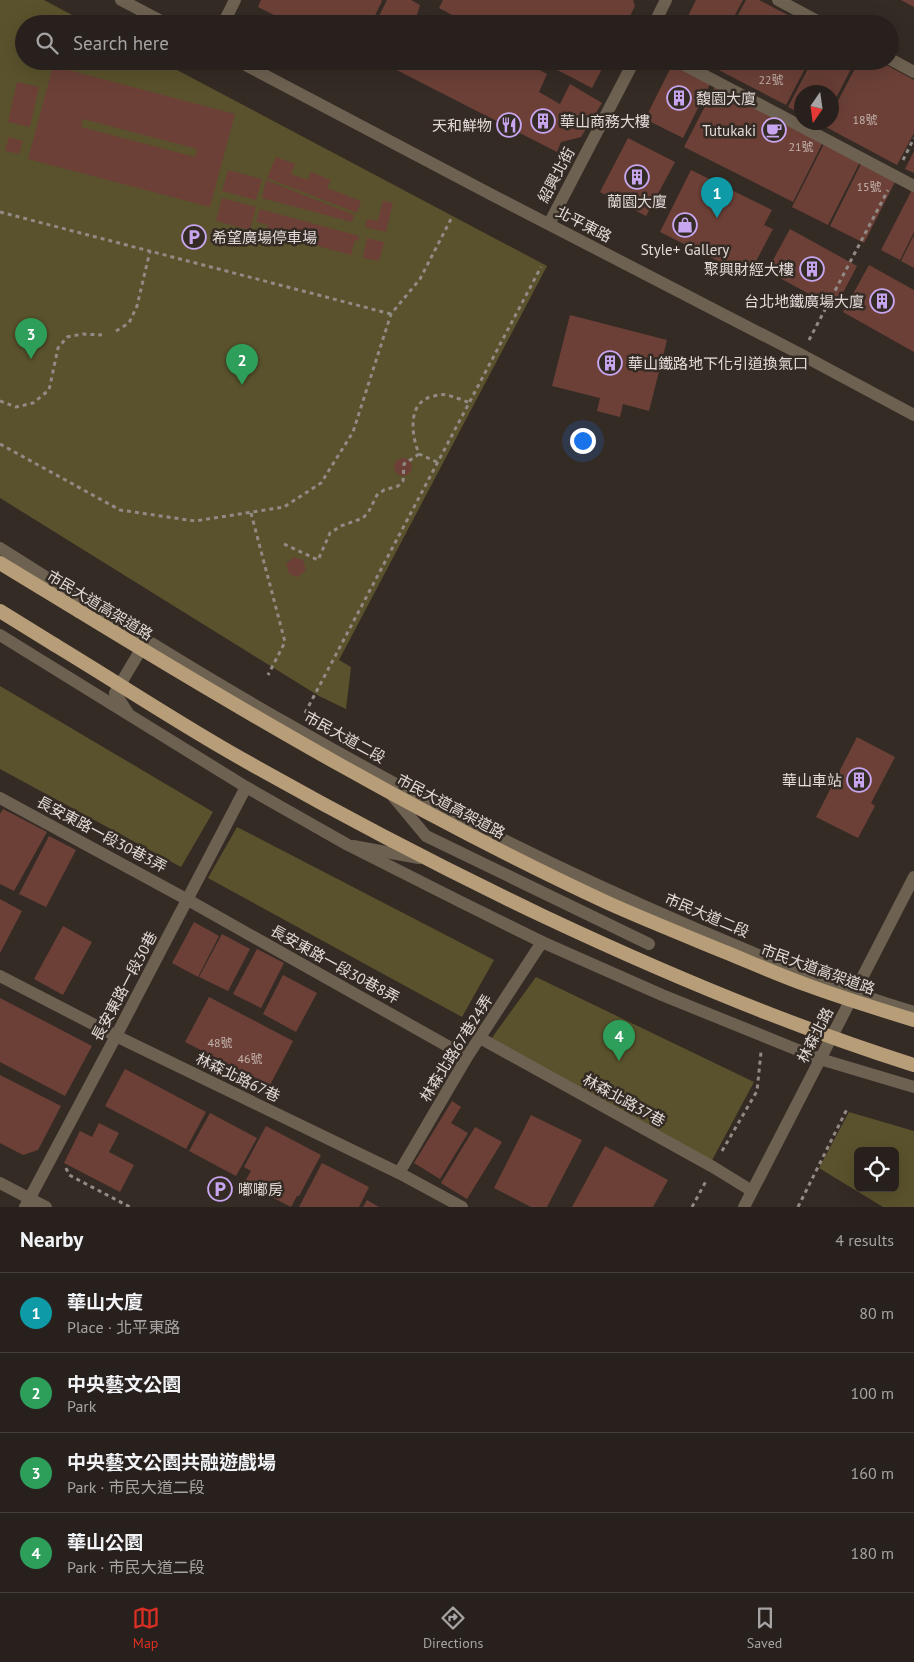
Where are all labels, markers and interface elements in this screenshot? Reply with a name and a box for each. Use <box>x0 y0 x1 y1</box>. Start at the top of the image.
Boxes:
search box <box>15 15 899 70</box>
icon: search <box>33 29 61 57</box>
text: Search here <box>73 31 169 55</box>
house number: 22號 <box>758 72 784 87</box>
building icon: 馥園大廈 <box>666 85 692 111</box>
north arrow <box>794 85 839 130</box>
place label: 馥園大廈 <box>696 89 756 108</box>
building icon: 華山商務大樓 <box>530 108 556 134</box>
restaurant icon: 天和鮮物 <box>496 112 522 138</box>
place label: 華山商務大樓 <box>560 112 650 131</box>
house number: 18號 <box>852 112 878 127</box>
place label: 天和鮮物 <box>432 116 492 135</box>
cafe icon: Tutukaki <box>761 117 787 143</box>
place label: Tutukaki <box>702 121 756 140</box>
house number: 21號 <box>788 139 814 154</box>
street label: 紹興北街 <box>534 144 578 206</box>
building icon: 蘭園大廈 <box>624 164 650 190</box>
pin: 1 <box>701 177 733 218</box>
house number: 15號 <box>856 179 882 194</box>
place label: 蘭園大廈 <box>607 192 667 211</box>
street label: 北平東路 <box>553 202 615 246</box>
shop icon: Style+ Gallery <box>672 212 698 238</box>
parking icon: 希望廣場停車場 <box>181 224 207 250</box>
place label: 希望廣場停車場 <box>212 228 317 247</box>
place label: Style+ Gallery <box>641 240 729 259</box>
building icon: 聚興財經大樓 <box>799 256 825 282</box>
place label: 聚興財經大樓 <box>704 260 794 279</box>
building icon: 台北地鐵廣場大廈 <box>869 288 895 314</box>
place label: 台北地鐵廣場大廈 <box>744 292 864 311</box>
pin: 3 <box>15 318 47 359</box>
pin: 2 <box>226 344 258 385</box>
building icon: 華山鐵路地下化引道換氣口 <box>597 350 623 376</box>
place label: 華山鐵路地下化引道換氣口 <box>628 354 808 373</box>
your location <box>570 428 596 454</box>
street label: 市民大道高架道路 <box>44 566 156 644</box>
street label: 市民大道二段 <box>301 707 389 767</box>
building icon: 華山車站 <box>846 767 872 793</box>
street label: 市民大道高架道路 <box>394 769 508 843</box>
place label: 華山車站 <box>782 771 842 790</box>
street label: 長安東路一段30巷3弄 <box>34 792 170 876</box>
street label: 市民大道二段 <box>662 889 752 941</box>
street label: 長安東路一段30巷8弄 <box>267 921 403 1007</box>
street label: 長安東路一段30巷 <box>87 928 161 1044</box>
street label: 市民大道高架道路 <box>758 940 878 998</box>
street label: 林森北路67巷24弄 <box>415 991 497 1105</box>
street label: 林森北路 <box>793 1004 837 1066</box>
pin: 4 <box>603 1020 635 1061</box>
house number: 48號 <box>207 1035 233 1050</box>
street label: 林森北路67巷 <box>193 1048 283 1106</box>
house number: 46號 <box>237 1051 263 1066</box>
street label: 林森北路37巷 <box>579 1070 669 1130</box>
map controls <box>854 1147 899 1192</box>
button: locate <box>854 1147 899 1192</box>
parking icon: 嘟嘟房 <box>207 1176 233 1202</box>
place label: 嘟嘟房 <box>238 1180 283 1199</box>
text: Nearby <box>20 1226 83 1253</box>
text: 4 results <box>835 1230 894 1250</box>
text: 華山大廈 <box>67 1290 143 1314</box>
text: 1 <box>31 1303 41 1323</box>
text: 80 m <box>859 1303 894 1323</box>
text: Place · 北平東路 <box>67 1317 180 1337</box>
text: 中央藝文公園 <box>67 1372 181 1396</box>
text: 2 <box>31 1383 41 1403</box>
text: 100 m <box>851 1383 894 1403</box>
text: Park <box>67 1396 96 1416</box>
text: 中央藝文公園共融遊戲場 <box>67 1450 276 1474</box>
text: 3 <box>31 1463 41 1483</box>
text: 160 m <box>851 1463 894 1483</box>
text: Park · 市民大道二段 <box>67 1477 205 1497</box>
text: 華山公園 <box>67 1530 143 1554</box>
text: 4 <box>31 1543 41 1563</box>
text: 180 m <box>851 1543 894 1563</box>
text: Park · 市民大道二段 <box>67 1557 205 1577</box>
tab: Map <box>132 1604 160 1652</box>
tab: Directions <box>423 1604 483 1652</box>
tab: Saved <box>747 1604 782 1652</box>

